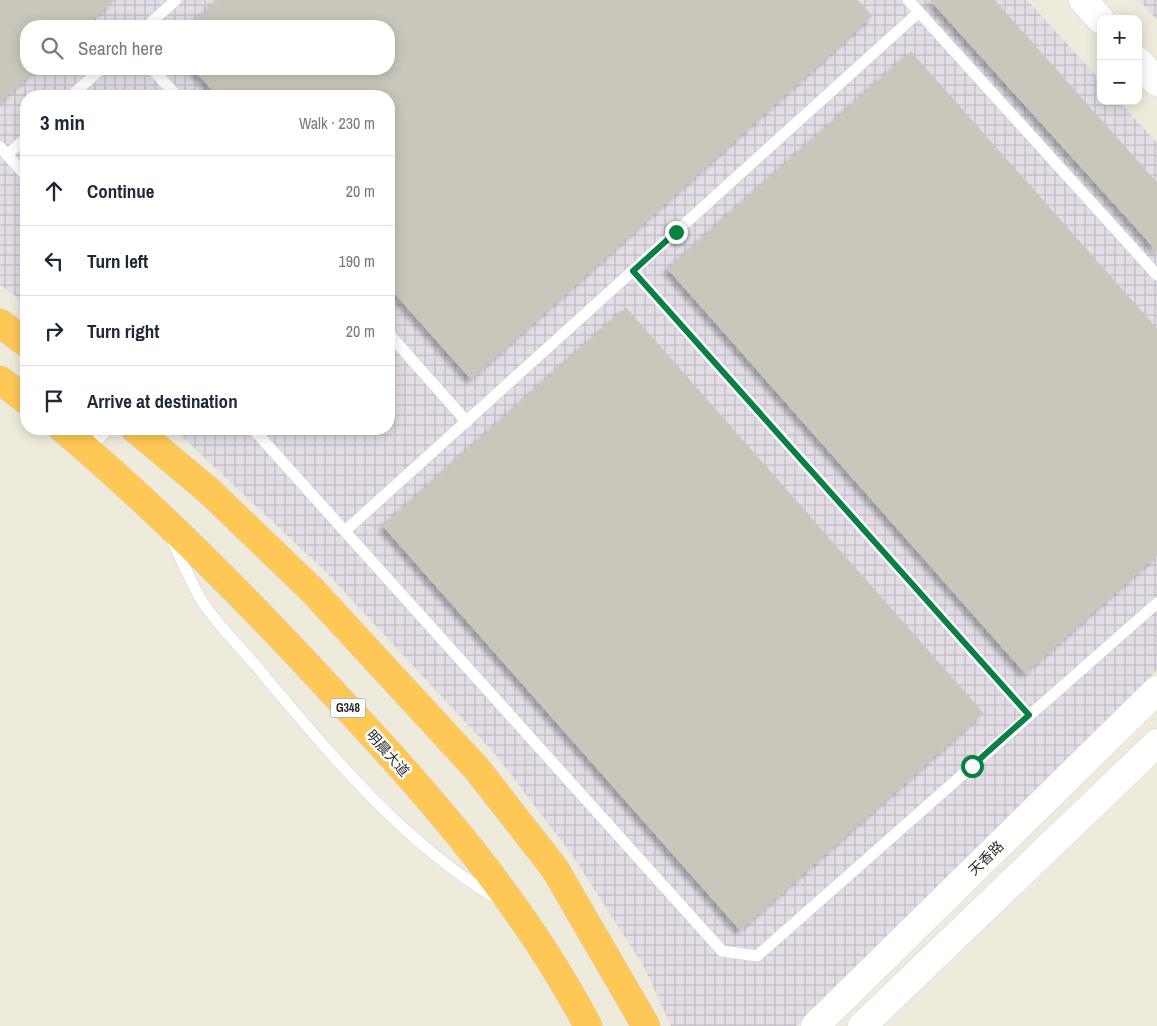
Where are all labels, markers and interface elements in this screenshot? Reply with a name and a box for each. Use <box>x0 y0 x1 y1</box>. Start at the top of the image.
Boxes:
map controls <box>1097 15 1142 105</box>
button: + <box>1097 15 1142 60</box>
search box <box>20 20 395 75</box>
icon: search <box>38 34 66 62</box>
text: Search here <box>78 35 163 61</box>
button: − <box>1097 60 1142 105</box>
text: 3 min <box>40 108 85 137</box>
text: Walk · 230 m <box>299 112 375 134</box>
icon: ahead <box>40 177 68 205</box>
text: Continue <box>87 178 155 204</box>
text: 20 m <box>346 180 375 202</box>
route end <box>665 221 688 244</box>
icon: left <box>40 247 68 275</box>
text: Turn left <box>87 248 148 274</box>
text: 190 m <box>339 250 375 272</box>
icon: right <box>40 317 68 345</box>
text: Turn right <box>87 318 159 344</box>
text: 20 m <box>346 320 375 342</box>
icon: arrive <box>40 387 68 415</box>
text: Arrive at destination <box>87 388 238 414</box>
road number: G348 <box>330 698 366 718</box>
street label: 明晨大道 <box>363 726 413 780</box>
route start <box>961 755 984 778</box>
street label: 天香路 <box>965 837 1007 879</box>

